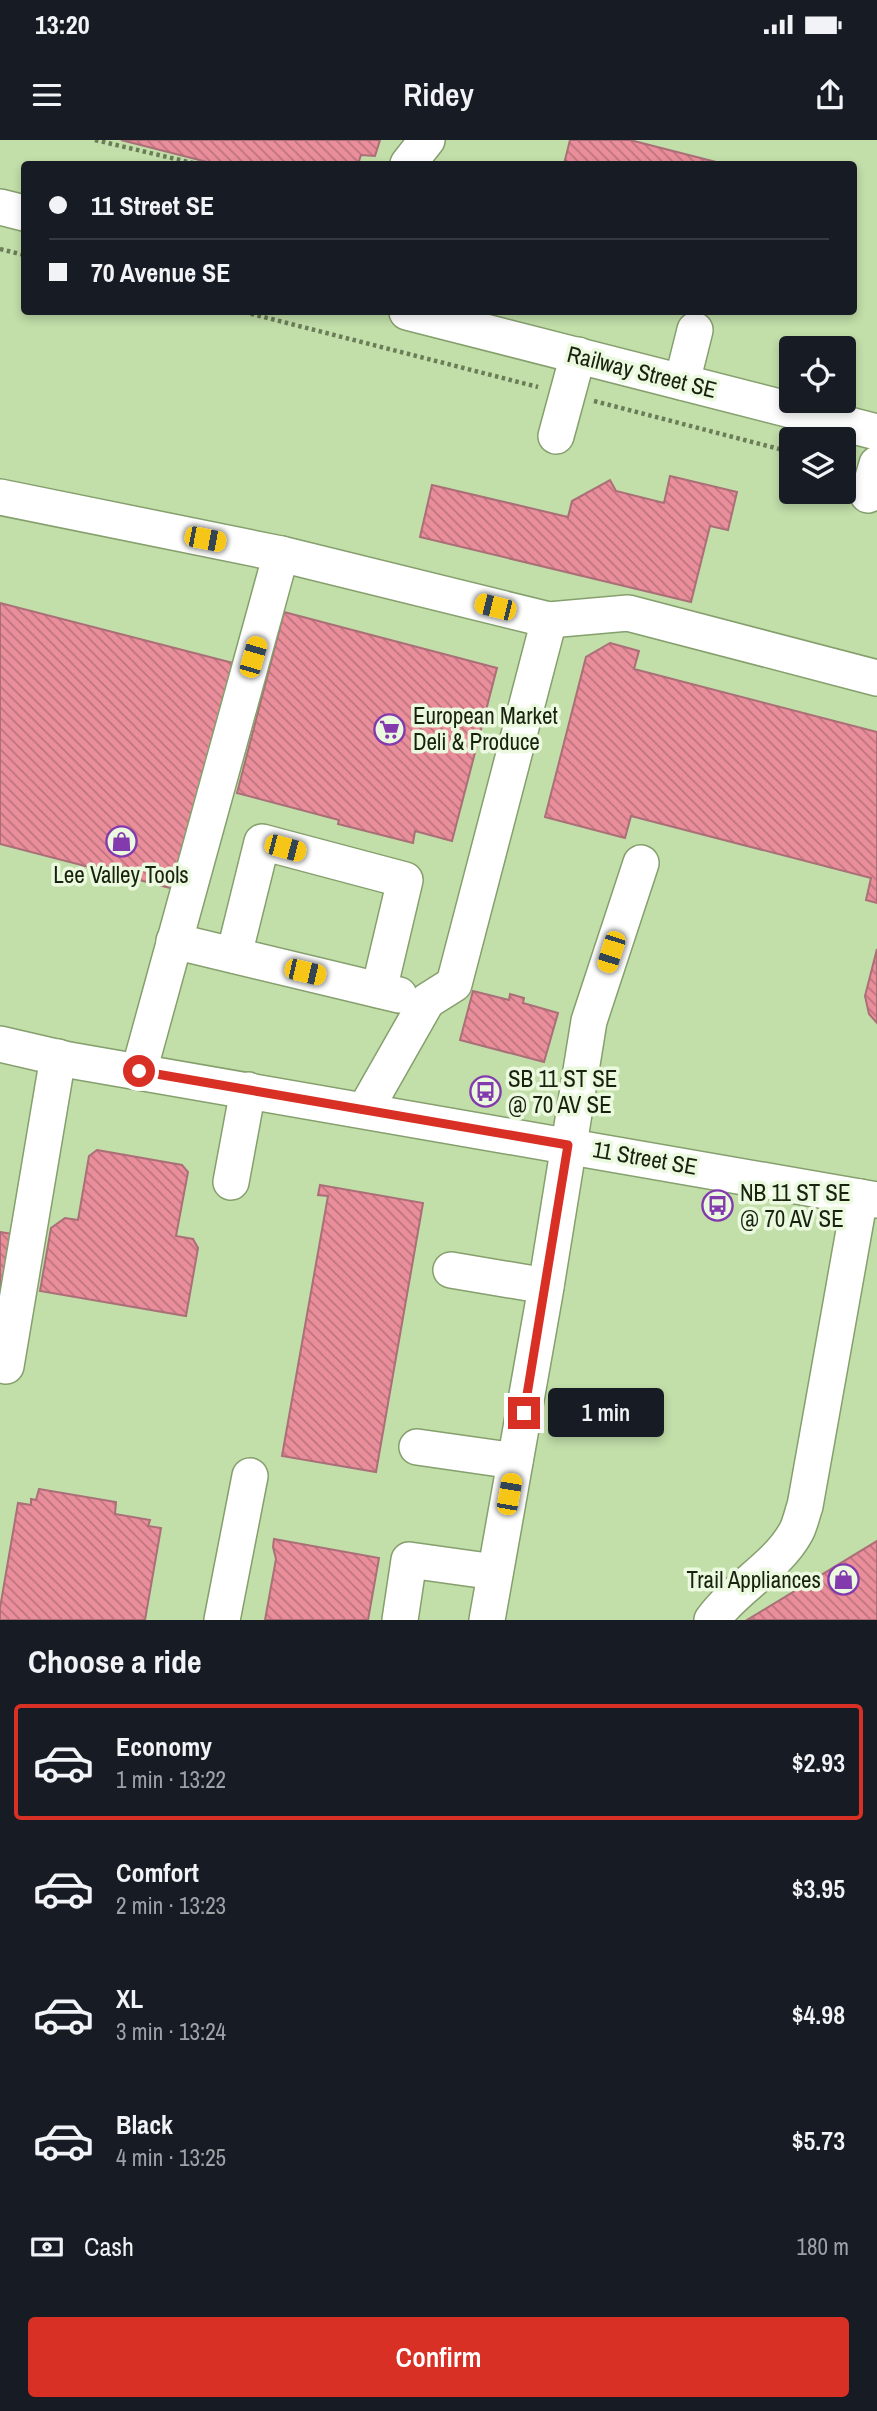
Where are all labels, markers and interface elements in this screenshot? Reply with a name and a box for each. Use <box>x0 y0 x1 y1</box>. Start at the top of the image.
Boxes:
text: 13:20 <box>35 7 90 42</box>
text: Ridey <box>403 73 474 116</box>
icon: menu <box>28 76 66 114</box>
icon: share <box>811 76 849 114</box>
text: 11 Street SE <box>91 188 214 223</box>
text: 70 Avenue SE <box>91 255 230 290</box>
map controls <box>779 336 856 504</box>
button: locate <box>779 336 856 413</box>
street label: Railway Street SE <box>564 338 720 405</box>
button: layers <box>779 427 856 504</box>
car <box>183 525 228 553</box>
car <box>473 592 518 622</box>
car <box>238 634 269 680</box>
place label: European Market Deli & Produce <box>413 700 558 757</box>
supermarket icon: European Market Deli & Produce <box>373 712 407 746</box>
shop icon: Lee Valley Tools <box>104 824 138 858</box>
car <box>262 832 309 864</box>
place label: Lee Valley Tools <box>53 859 189 890</box>
car <box>595 929 628 975</box>
car <box>283 957 328 987</box>
route start <box>123 1055 155 1087</box>
place label: SB 11 ST SE @ 70 AV SE <box>508 1063 617 1120</box>
bus stop icon: SB 11 ST SE @ 70 AV SE <box>468 1075 502 1109</box>
street label: 11 Street SE <box>590 1133 700 1182</box>
place label: NB 11 ST SE @ 70 AV SE <box>740 1177 850 1234</box>
bus stop icon: NB 11 ST SE @ 70 AV SE <box>700 1189 734 1223</box>
callout: 1 min <box>548 1388 664 1438</box>
route end <box>508 1397 540 1429</box>
text: 1 min <box>582 1397 630 1428</box>
car <box>496 1471 523 1517</box>
shop icon: Trail Appliances <box>827 1563 861 1597</box>
place label: Trail Appliances <box>686 1564 821 1595</box>
text: Choose a ride <box>28 1640 202 1683</box>
text: Economy <box>116 1729 212 1764</box>
icon: car <box>32 1731 95 1794</box>
text: $2.93 <box>792 1745 845 1780</box>
text: 1 min · 13:22 <box>116 1764 226 1795</box>
text: Comfort <box>116 1855 199 1890</box>
icon: car <box>32 1857 95 1920</box>
text: $3.95 <box>792 1871 845 1906</box>
text: 2 min · 13:23 <box>116 1890 226 1921</box>
text: XL <box>116 1981 143 2016</box>
icon: car <box>32 1983 95 2046</box>
text: $4.98 <box>792 1997 845 2032</box>
text: 3 min · 13:24 <box>116 2016 226 2047</box>
text: Black <box>116 2107 173 2142</box>
icon: car <box>32 2109 95 2172</box>
text: $5.73 <box>792 2123 845 2158</box>
text: 4 min · 13:25 <box>116 2142 226 2173</box>
icon: cash <box>28 2228 66 2266</box>
text: Cash <box>84 2229 134 2264</box>
text: 180 m <box>797 2231 849 2262</box>
button: Confirm <box>28 2317 849 2397</box>

